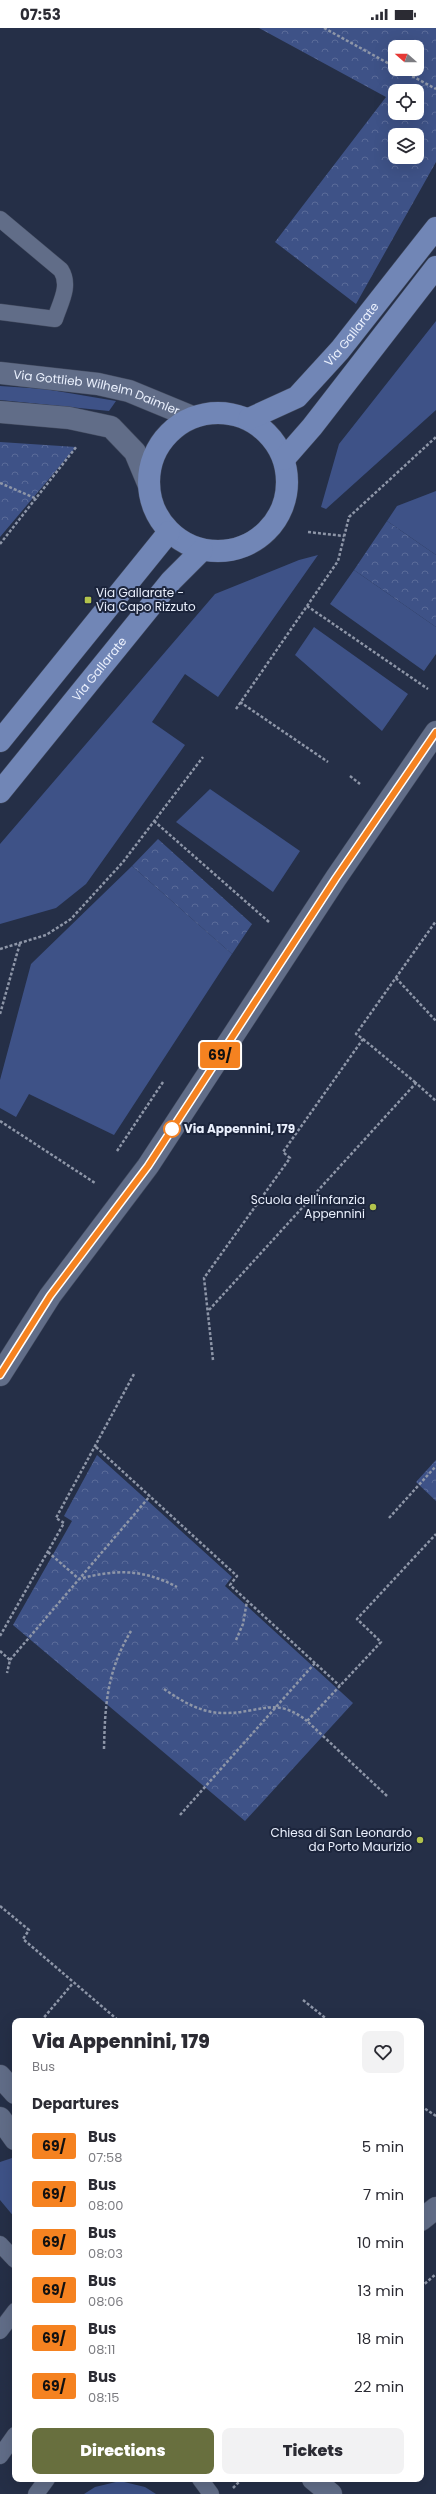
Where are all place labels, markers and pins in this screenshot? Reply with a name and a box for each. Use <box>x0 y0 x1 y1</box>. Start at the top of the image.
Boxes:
place label: Via Gallarate - Via Capo Rizzuto <box>96 584 196 615</box>
marker: Via Gallarate - Via Capo Rizzuto <box>83 595 93 605</box>
marker: Via Appennini, 179 <box>163 1120 181 1138</box>
place label: Via Appennini, 179 <box>184 1120 295 1137</box>
place label: Scuola dell'infanzia Appennini <box>251 1191 365 1222</box>
marker: Scuola dell'infanzia Appennini <box>368 1202 378 1212</box>
place label: Chiesa di San Leonardo da Porto Maurizio <box>270 1824 412 1855</box>
marker: Chiesa di San Leonardo da Porto Maurizio <box>415 1835 425 1845</box>

